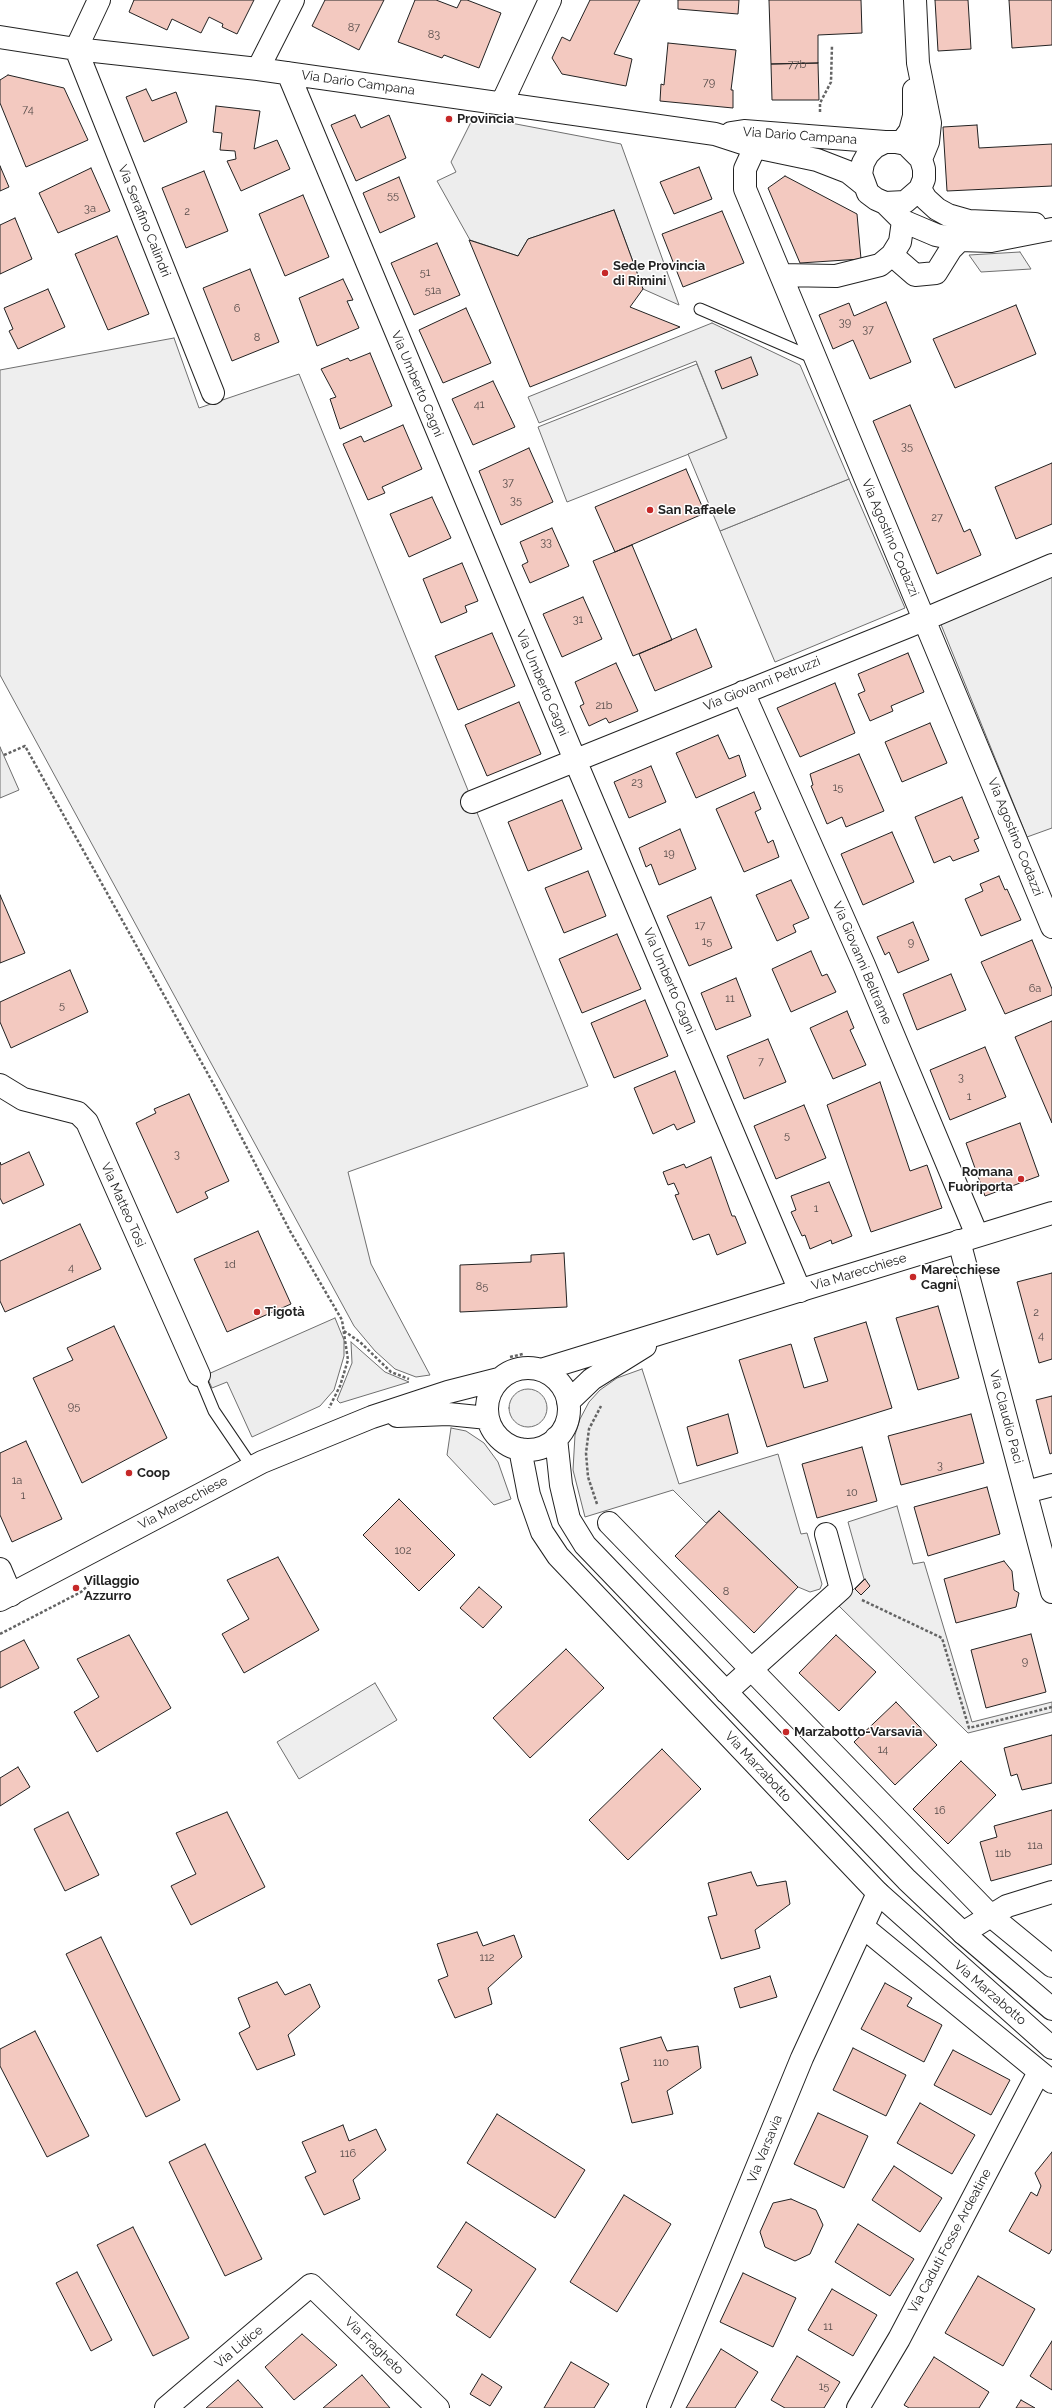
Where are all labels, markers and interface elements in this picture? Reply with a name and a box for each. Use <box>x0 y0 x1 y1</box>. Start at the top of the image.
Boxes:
house number: 87 <box>348 21 360 35</box>
house number: 83 <box>428 28 440 42</box>
house number: 77b <box>788 58 806 72</box>
street label: Via Dario Campana <box>300 67 416 99</box>
house number: 79 <box>703 76 715 90</box>
house number: 74 <box>22 103 34 117</box>
place label: Provincia <box>457 111 514 127</box>
marker: Provincia <box>444 114 454 124</box>
street label: Via Dario Campana <box>742 124 858 148</box>
street label: Via Serafino Calindri <box>114 163 174 279</box>
house number: 55 <box>387 189 399 203</box>
house number: 3a <box>84 202 96 216</box>
house number: 2 <box>184 205 190 219</box>
place label: Sede Provincia di Rimini <box>613 258 705 289</box>
house number: 51 <box>420 266 430 280</box>
marker: Sede Provincia di Rimini <box>600 268 610 278</box>
house number: 51a <box>425 284 441 298</box>
house number: 6 <box>234 302 240 316</box>
house number: 39 <box>839 316 851 330</box>
house number: 37 <box>862 323 874 337</box>
street label: Via Umberto Cagni <box>388 329 446 439</box>
house number: 8 <box>254 331 260 345</box>
house number: 41 <box>474 398 484 412</box>
house number: 35 <box>901 440 913 454</box>
house number: 37 <box>502 476 514 490</box>
street label: Via Agostino Codazzi <box>858 477 922 599</box>
house number: 35 <box>510 494 522 508</box>
place label: San Raffaele <box>658 502 736 518</box>
marker: San Raffaele <box>645 505 655 515</box>
house number: 27 <box>931 511 943 525</box>
house number: 33 <box>540 536 552 550</box>
house number: 31 <box>573 613 583 627</box>
street label: Via Umberto Cagni <box>513 628 571 738</box>
street label: Via Giovanni Petruzzi <box>701 653 823 715</box>
house number: 21b <box>595 699 613 713</box>
house number: 23 <box>631 776 643 790</box>
street label: Via Agostino Codazzi <box>984 776 1046 898</box>
house number: 15 <box>833 781 843 795</box>
house number: 19 <box>663 847 675 861</box>
street label: Via Giovanni Beltrame <box>829 899 895 1027</box>
house number: 17 <box>695 919 705 933</box>
street label: Via Umberto Cagni <box>640 926 698 1036</box>
house number: 15 <box>702 935 712 949</box>
house number: 9 <box>908 936 914 950</box>
house number: 6a <box>1029 982 1041 996</box>
house number: 11 <box>725 992 735 1006</box>
house number: 5 <box>59 999 65 1013</box>
house number: 7 <box>758 1055 764 1069</box>
house number: 3 <box>958 1071 964 1085</box>
house number: 1 <box>967 1090 971 1104</box>
house number: 5 <box>784 1129 790 1143</box>
house number: 3 <box>174 1148 180 1162</box>
street label: Via Matteo Tosi <box>97 1160 149 1250</box>
place label: Romana Fuoriporta <box>948 1164 1013 1195</box>
marker: Romana Fuoriporta <box>1016 1174 1026 1184</box>
house number: 1 <box>814 1202 818 1216</box>
street label: Via Marecchiese <box>810 1250 908 1294</box>
house number: 1d <box>224 1258 236 1272</box>
house number: 4 <box>68 1261 74 1275</box>
place label: Marecchiese Cagni <box>921 1262 1000 1293</box>
marker: Marecchiese Cagni <box>908 1272 918 1282</box>
house number: 85 <box>476 1280 488 1294</box>
place label: Tigotà <box>265 1304 305 1320</box>
house number: 2 <box>1033 1306 1039 1320</box>
marker: Tigotà <box>252 1307 262 1317</box>
house number: 4 <box>1038 1329 1044 1343</box>
street label: Via Claudio Paci <box>986 1368 1026 1466</box>
house number: 95 <box>68 1400 80 1414</box>
house number: 3 <box>937 1459 943 1473</box>
place label: Coop <box>137 1465 170 1481</box>
marker: Coop <box>124 1468 134 1478</box>
street label: Via Marecchiese <box>136 1473 230 1533</box>
house number: 1a <box>12 1474 22 1488</box>
house number: 10 <box>846 1486 858 1500</box>
house number: 1 <box>21 1489 25 1503</box>
house number: 102 <box>394 1544 412 1558</box>
place label: Villaggio Azzurro <box>84 1573 139 1604</box>
marker: Villaggio Azzurro <box>71 1583 81 1593</box>
house number: 8 <box>723 1585 729 1599</box>
house number: 9 <box>1022 1655 1028 1669</box>
place label: Marzabotto-Varsavia <box>794 1724 922 1740</box>
marker: Marzabotto-Varsavia <box>781 1727 791 1737</box>
street label: Via Marzabotto <box>721 1729 795 1805</box>
house number: 14 <box>878 1743 888 1757</box>
house number: 16 <box>934 1804 946 1818</box>
house number: 11a <box>1027 1839 1043 1853</box>
house number: 11b <box>995 1847 1011 1861</box>
house number: 112 <box>479 1951 495 1965</box>
street label: Via Marzabotto <box>951 1957 1029 2029</box>
house number: 110 <box>653 2056 669 2070</box>
street label: Via Varsavia <box>744 2113 786 2185</box>
house number: 116 <box>340 2147 356 2161</box>
street label: Via Caduti Fosse Ardeatine <box>905 2166 995 2316</box>
street label: Via Fragheto <box>341 2314 407 2378</box>
house number: 11 <box>823 2320 833 2334</box>
street label: Via Lidice <box>212 2322 266 2372</box>
house number: 15 <box>819 2380 829 2394</box>

